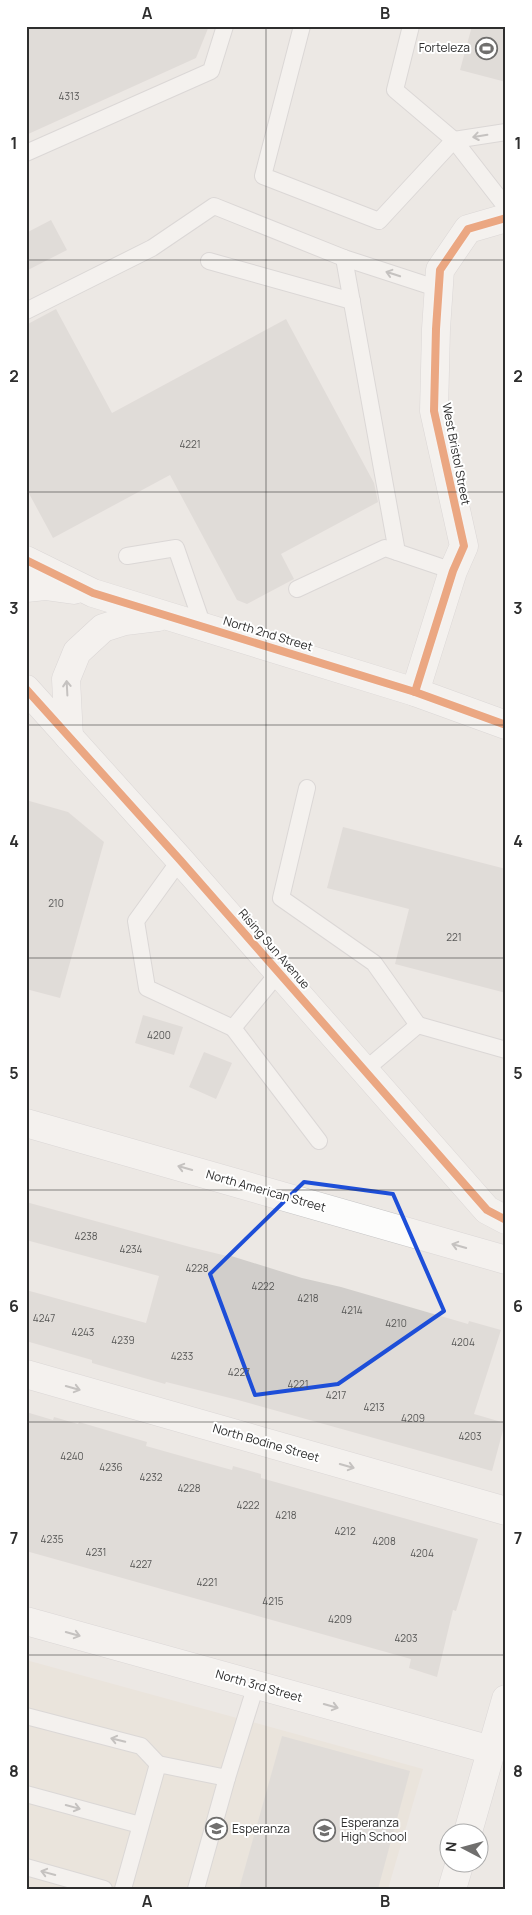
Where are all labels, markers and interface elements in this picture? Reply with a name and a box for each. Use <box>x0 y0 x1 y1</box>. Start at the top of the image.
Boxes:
text: A <box>142 2 153 24</box>
text: B <box>380 2 390 24</box>
sports icon: Forteleza <box>474 36 498 60</box>
place label: Forteleza <box>419 39 470 56</box>
house number: 4313 <box>59 89 79 103</box>
one-way arrow <box>472 131 488 141</box>
text: 1 <box>10 132 18 154</box>
text: 1 <box>514 132 522 154</box>
one-way arrow <box>385 268 401 278</box>
text: 2 <box>9 365 19 387</box>
text: 2 <box>513 365 523 387</box>
street label: West Bristol Street <box>438 401 475 507</box>
house number: 4221 <box>179 437 201 451</box>
text: 3 <box>9 597 19 619</box>
text: 3 <box>513 597 523 619</box>
street label: North 2nd Street <box>221 612 315 655</box>
one-way arrow <box>62 680 72 696</box>
text: 4 <box>9 830 19 852</box>
text: 4 <box>513 830 523 852</box>
house number: 210 <box>48 896 64 910</box>
street label: Rising Sun Avenue <box>235 905 314 992</box>
house number: 221 <box>446 930 462 944</box>
house number: 4200 <box>147 1028 171 1042</box>
text: 5 <box>9 1062 19 1084</box>
text: 5 <box>513 1062 523 1084</box>
one-way arrow <box>177 1163 193 1173</box>
street label: North American Street <box>204 1165 328 1216</box>
house number: 4238 <box>75 1229 98 1243</box>
one-way arrow <box>451 1241 467 1251</box>
house number: 4234 <box>119 1242 143 1256</box>
house number: 4228 <box>185 1261 209 1275</box>
house number: 4222 <box>252 1279 275 1293</box>
house number: 4218 <box>297 1291 319 1305</box>
text: 6 <box>9 1295 19 1317</box>
text: 6 <box>513 1295 523 1317</box>
house number: 4214 <box>341 1303 363 1317</box>
house number: 4247 <box>33 1311 55 1325</box>
house number: 4210 <box>385 1316 407 1330</box>
house number: 4243 <box>72 1325 94 1339</box>
house number: 4239 <box>111 1333 135 1347</box>
house number: 4204 <box>451 1335 475 1349</box>
house number: 4233 <box>171 1349 193 1363</box>
house number: 4227 <box>228 1365 250 1379</box>
house number: 4221 <box>287 1377 309 1391</box>
one-way arrow <box>65 1383 81 1393</box>
house number: 4217 <box>326 1388 346 1402</box>
house number: 4213 <box>363 1400 385 1414</box>
house number: 4209 <box>401 1411 425 1425</box>
street label: North Bodine Street <box>211 1419 322 1466</box>
house number: 4203 <box>458 1429 482 1443</box>
house number: 4240 <box>60 1449 84 1463</box>
house number: 4236 <box>99 1460 123 1474</box>
one-way arrow <box>339 1461 355 1471</box>
house number: 4232 <box>140 1470 163 1484</box>
house number: 4228 <box>177 1481 201 1495</box>
house number: 4222 <box>237 1498 260 1512</box>
house number: 4218 <box>275 1508 297 1522</box>
house number: 4212 <box>334 1524 356 1538</box>
text: 7 <box>10 1527 18 1549</box>
text: 7 <box>514 1527 522 1549</box>
house number: 4235 <box>41 1532 64 1546</box>
house number: 4208 <box>372 1534 396 1548</box>
house number: 4231 <box>85 1545 107 1559</box>
house number: 4204 <box>410 1546 434 1560</box>
house number: 4227 <box>130 1557 152 1571</box>
house number: 4221 <box>196 1575 218 1589</box>
house number: 4215 <box>262 1594 284 1608</box>
house number: 4209 <box>328 1612 352 1626</box>
one-way arrow <box>65 1630 81 1639</box>
house number: 4203 <box>394 1631 418 1645</box>
street label: North 3rd Street <box>214 1665 305 1706</box>
one-way arrow <box>323 1701 339 1711</box>
one-way arrow <box>110 1735 126 1744</box>
text: 8 <box>9 1760 19 1782</box>
text: 8 <box>513 1760 523 1782</box>
one-way arrow <box>65 1802 81 1812</box>
place label: Esperanza High School <box>341 1814 407 1845</box>
school or university icon: Esperanza <box>204 1817 228 1841</box>
school or university icon: Esperanza High School <box>313 1818 337 1842</box>
place label: Esperanza <box>232 1820 290 1837</box>
north arrow <box>440 1822 490 1872</box>
text: N <box>441 1841 461 1853</box>
one-way arrow <box>41 1868 57 1878</box>
text: A <box>142 1890 153 1912</box>
text: B <box>380 1890 390 1912</box>

